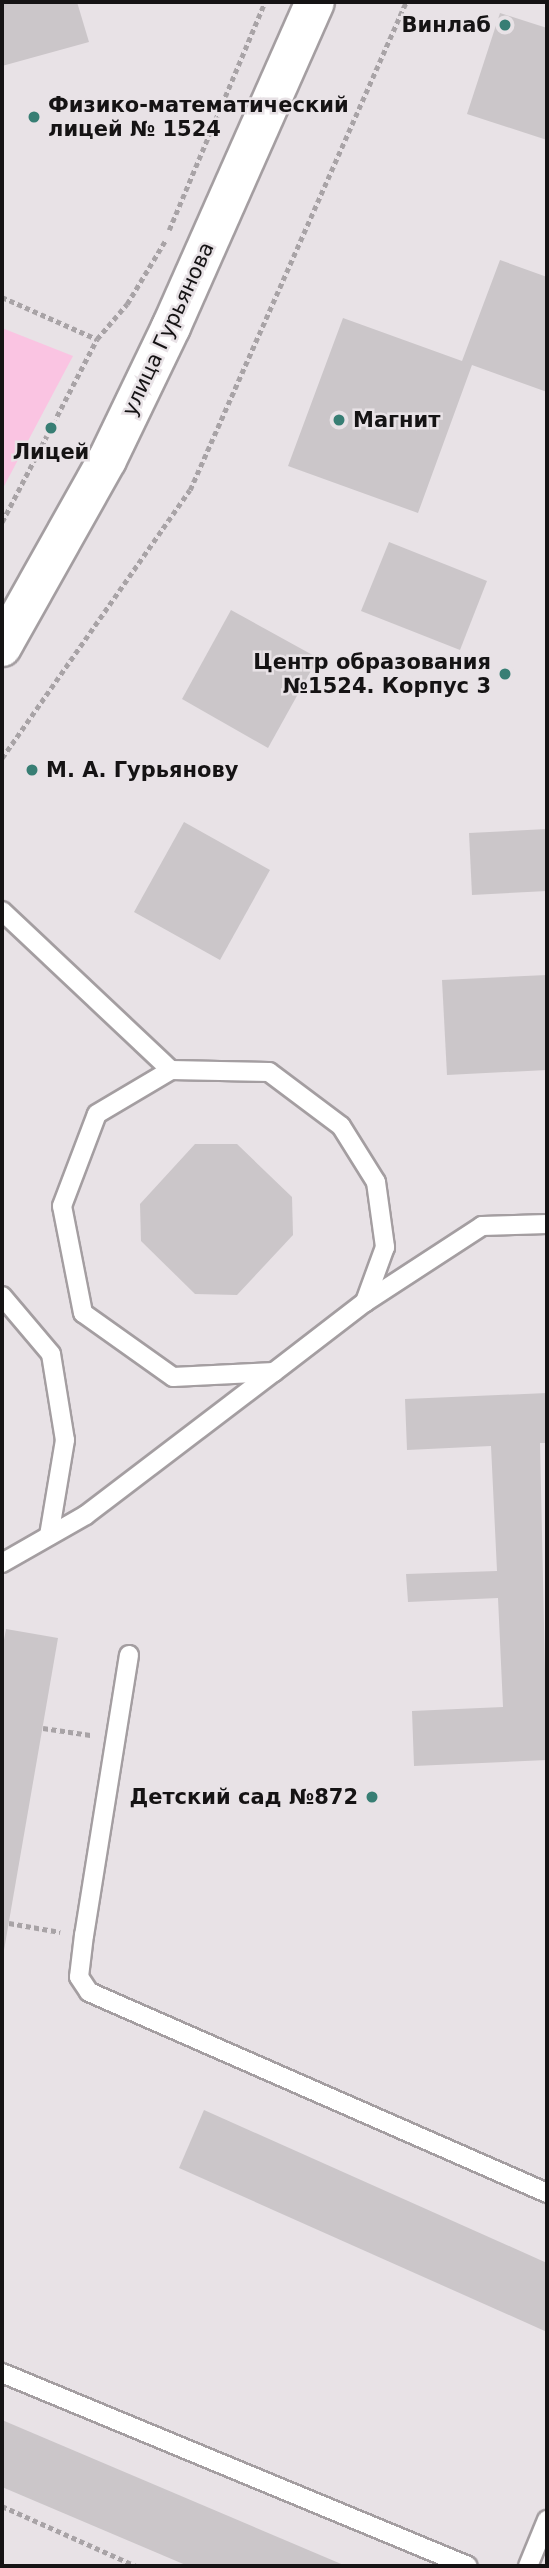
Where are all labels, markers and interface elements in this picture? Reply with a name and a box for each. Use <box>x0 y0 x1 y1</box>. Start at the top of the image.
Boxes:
place label: Винлаб <box>402 12 491 38</box>
marker: Винлаб <box>497 17 513 33</box>
place label: Физико-математический лицей № 1524 <box>48 92 349 142</box>
marker: Физико-математический лицей № 1524 <box>26 109 42 125</box>
street label: улица Гурьянова <box>117 238 219 420</box>
place label: Магнит <box>353 407 440 433</box>
marker: Магнит <box>331 412 347 428</box>
marker: Лицей <box>43 420 59 436</box>
place label: Лицей <box>13 439 89 465</box>
place label: Центр образования №1524. Корпус 3 <box>253 649 491 699</box>
marker: Центр образования №1524. Корпус 3 <box>497 666 513 682</box>
place label: М. А. Гурьянову <box>46 757 239 783</box>
marker: М. А. Гурьянову <box>24 762 40 778</box>
place label: Детский сад №872 <box>129 1784 358 1810</box>
marker: Детский сад №872 <box>364 1789 380 1805</box>

